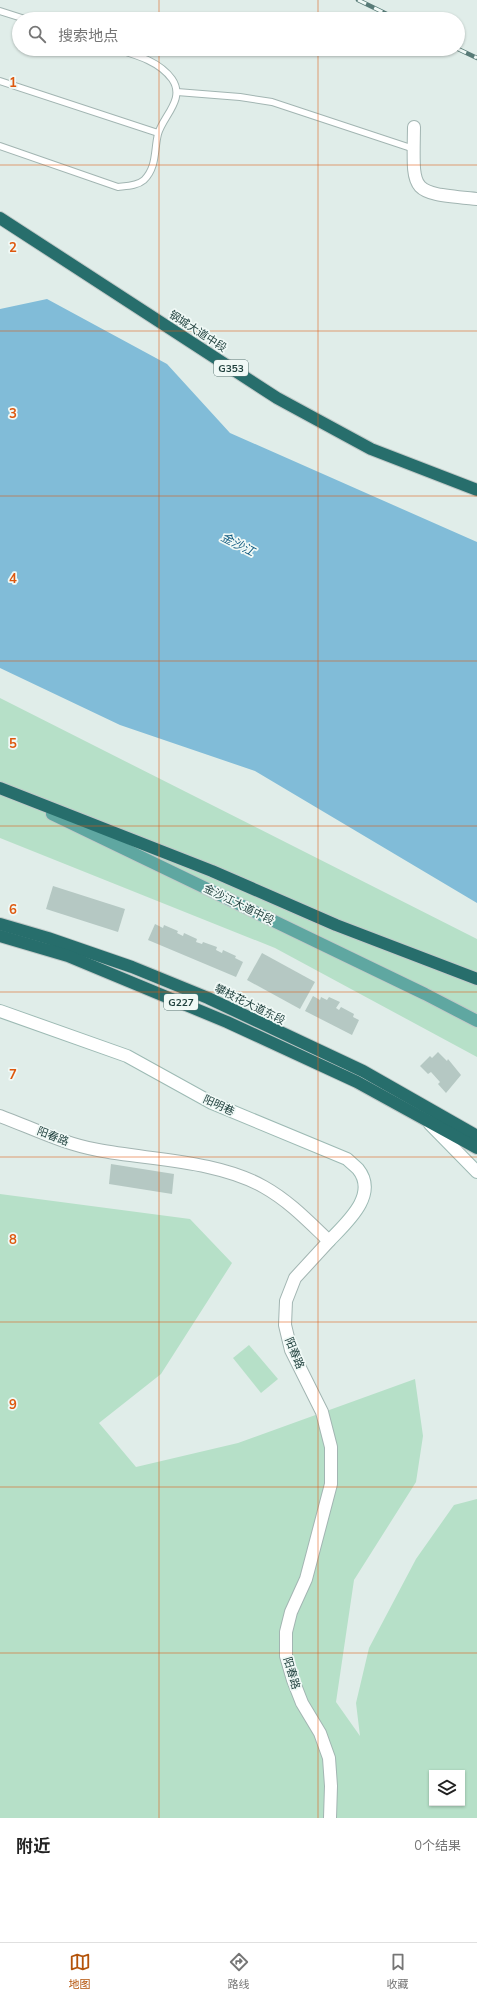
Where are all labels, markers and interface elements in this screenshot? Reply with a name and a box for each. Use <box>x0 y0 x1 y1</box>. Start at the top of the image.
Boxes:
search box <box>12 12 465 56</box>
icon: search <box>26 23 48 45</box>
text: 搜索地点 <box>58 26 118 45</box>
text: 1 <box>9 74 17 90</box>
text: 2 <box>9 239 17 255</box>
street label: 钢城大道中段 <box>167 307 229 355</box>
road number: G353 <box>214 360 248 376</box>
text: 3 <box>9 405 17 421</box>
water label: 金沙江 <box>219 529 259 560</box>
text: 4 <box>9 570 17 586</box>
text: 5 <box>9 735 17 751</box>
street label: 金沙江大道中段 <box>201 881 277 927</box>
text: 6 <box>9 901 17 917</box>
street label: 攀枝花大道东段 <box>212 981 288 1027</box>
road number: G227 <box>164 994 198 1010</box>
text: 7 <box>9 1066 17 1082</box>
street label: 阳明巷 <box>201 1092 237 1118</box>
street label: 阳春路 <box>35 1124 71 1148</box>
text: 8 <box>9 1231 17 1247</box>
street label: 阳春路 <box>282 1335 308 1371</box>
text: 9 <box>9 1396 17 1412</box>
street label: 阳春路 <box>281 1655 303 1691</box>
map controls <box>429 1770 465 1806</box>
button: layers <box>429 1770 465 1806</box>
text: 附近 <box>16 1835 50 1856</box>
text: 0个结果 <box>414 1837 461 1853</box>
tab: 地图 <box>69 1951 91 1991</box>
tab: 路线 <box>228 1951 250 1991</box>
tab: 收藏 <box>387 1951 409 1991</box>

